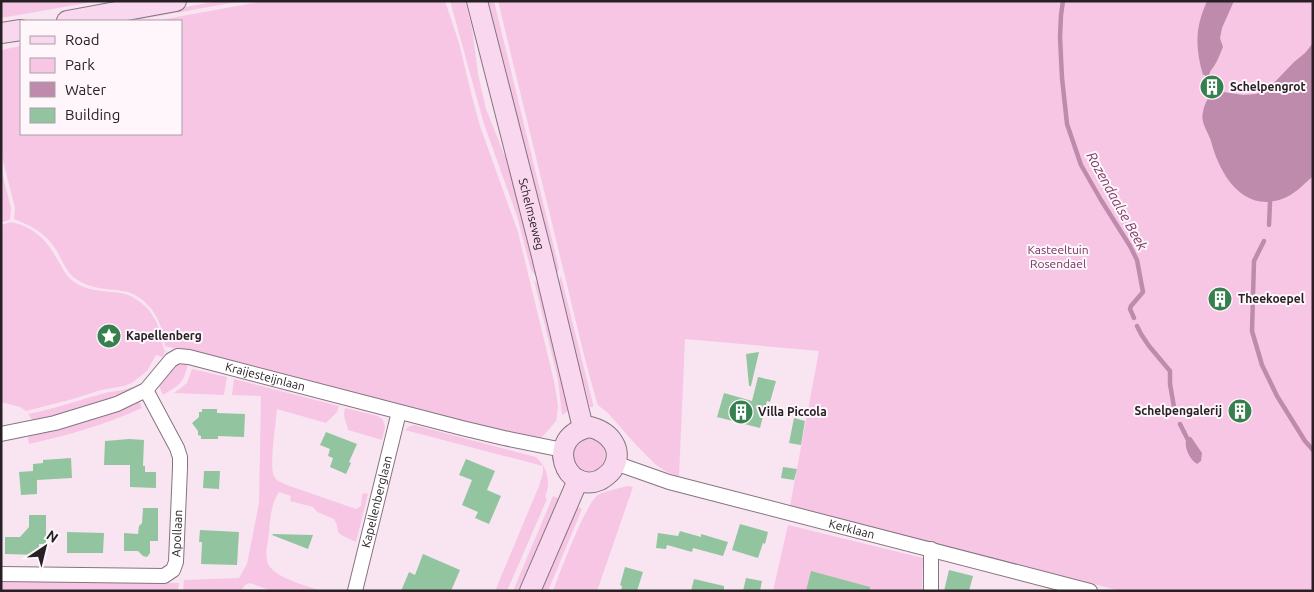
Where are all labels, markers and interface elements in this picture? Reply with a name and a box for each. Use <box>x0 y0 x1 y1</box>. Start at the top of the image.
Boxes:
legend <box>20 20 182 135</box>
text: Road <box>65 31 100 48</box>
text: Park <box>65 56 95 73</box>
building icon: Schelpengrot <box>1199 74 1225 100</box>
place label: Schelpengrot <box>1230 80 1306 93</box>
text: Water <box>65 81 106 98</box>
text: Building <box>65 106 120 123</box>
water label: Rozendaalse Beek <box>1083 149 1151 254</box>
street label: Schelmseweg <box>516 177 547 251</box>
park label: Kasteeltuin Rosendael <box>1027 243 1089 270</box>
building icon: Theekoepel <box>1207 286 1233 312</box>
place label: Theekoepel <box>1238 292 1305 305</box>
place icon: Kapellenberg <box>96 323 122 349</box>
place label: Kapellenberg <box>126 329 202 342</box>
street label: Kraijesteijnlaan <box>224 360 307 393</box>
building icon: Schelpengalerij <box>1227 398 1253 424</box>
building icon: Villa Piccola <box>728 399 754 425</box>
place label: Schelpengalerij <box>1135 404 1222 417</box>
place label: Villa Piccola <box>758 405 827 418</box>
street label: Kapellenberglaan <box>359 454 394 549</box>
street label: Apollaan <box>169 509 184 557</box>
street label: Kerklaan <box>828 517 876 541</box>
north arrow <box>20 522 70 572</box>
text: N <box>44 527 61 546</box>

